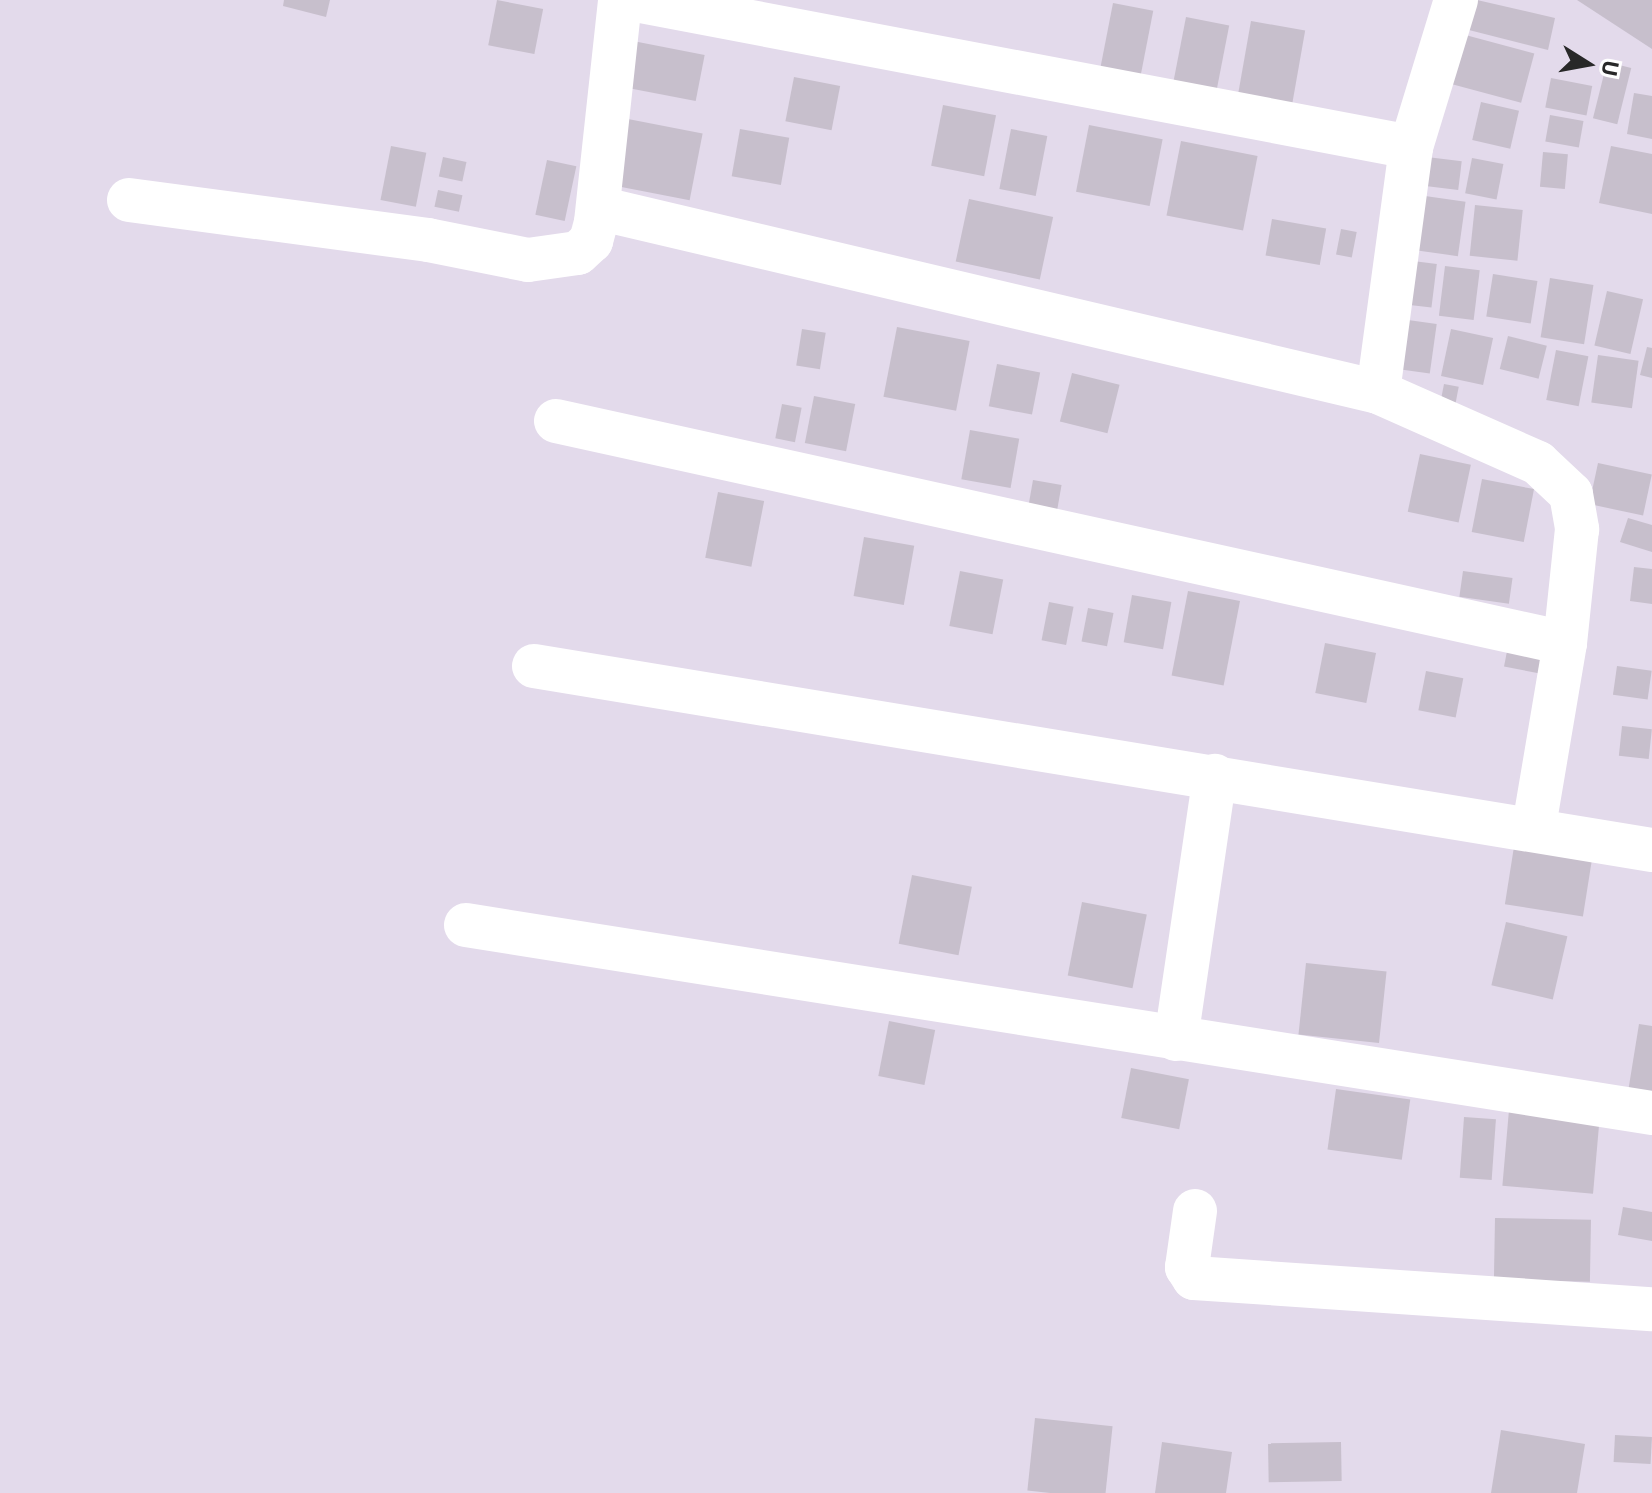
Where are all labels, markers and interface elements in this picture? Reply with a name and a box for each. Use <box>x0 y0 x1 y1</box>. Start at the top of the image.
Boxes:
north arrow <box>1548 24 1628 104</box>
text: U <box>1597 59 1626 78</box>

